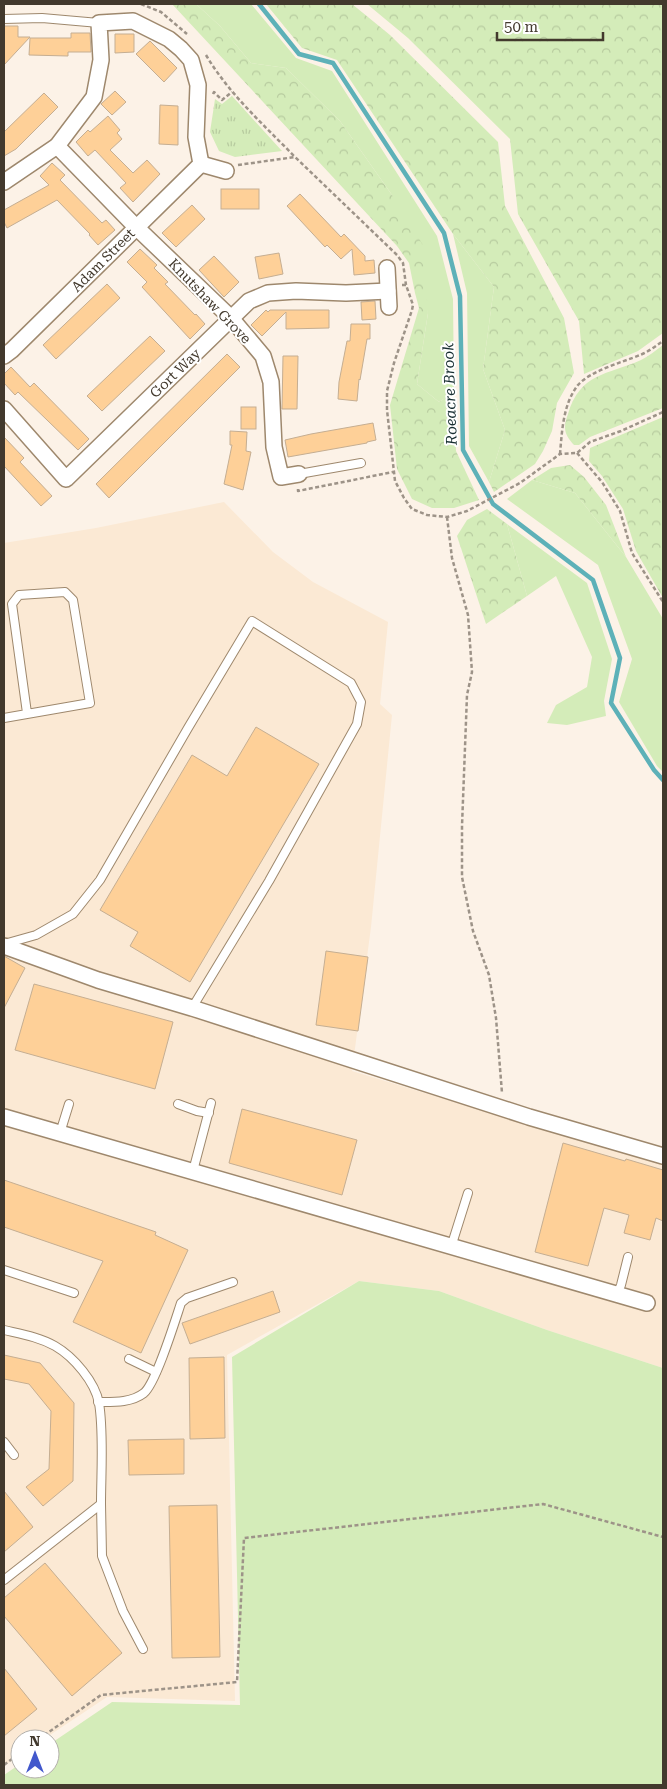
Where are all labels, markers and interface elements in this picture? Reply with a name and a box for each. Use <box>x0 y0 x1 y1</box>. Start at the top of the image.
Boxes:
scale bar <box>497 10 603 42</box>
text: 50 m <box>504 18 539 36</box>
street label: Adam Street <box>68 225 138 295</box>
street label: Knutshaw Grove <box>165 255 255 347</box>
water label: Roeacre Brook <box>439 342 461 446</box>
street label: Gort Way <box>147 345 204 401</box>
north arrow <box>10 1729 60 1779</box>
text: N <box>30 1733 41 1749</box>

